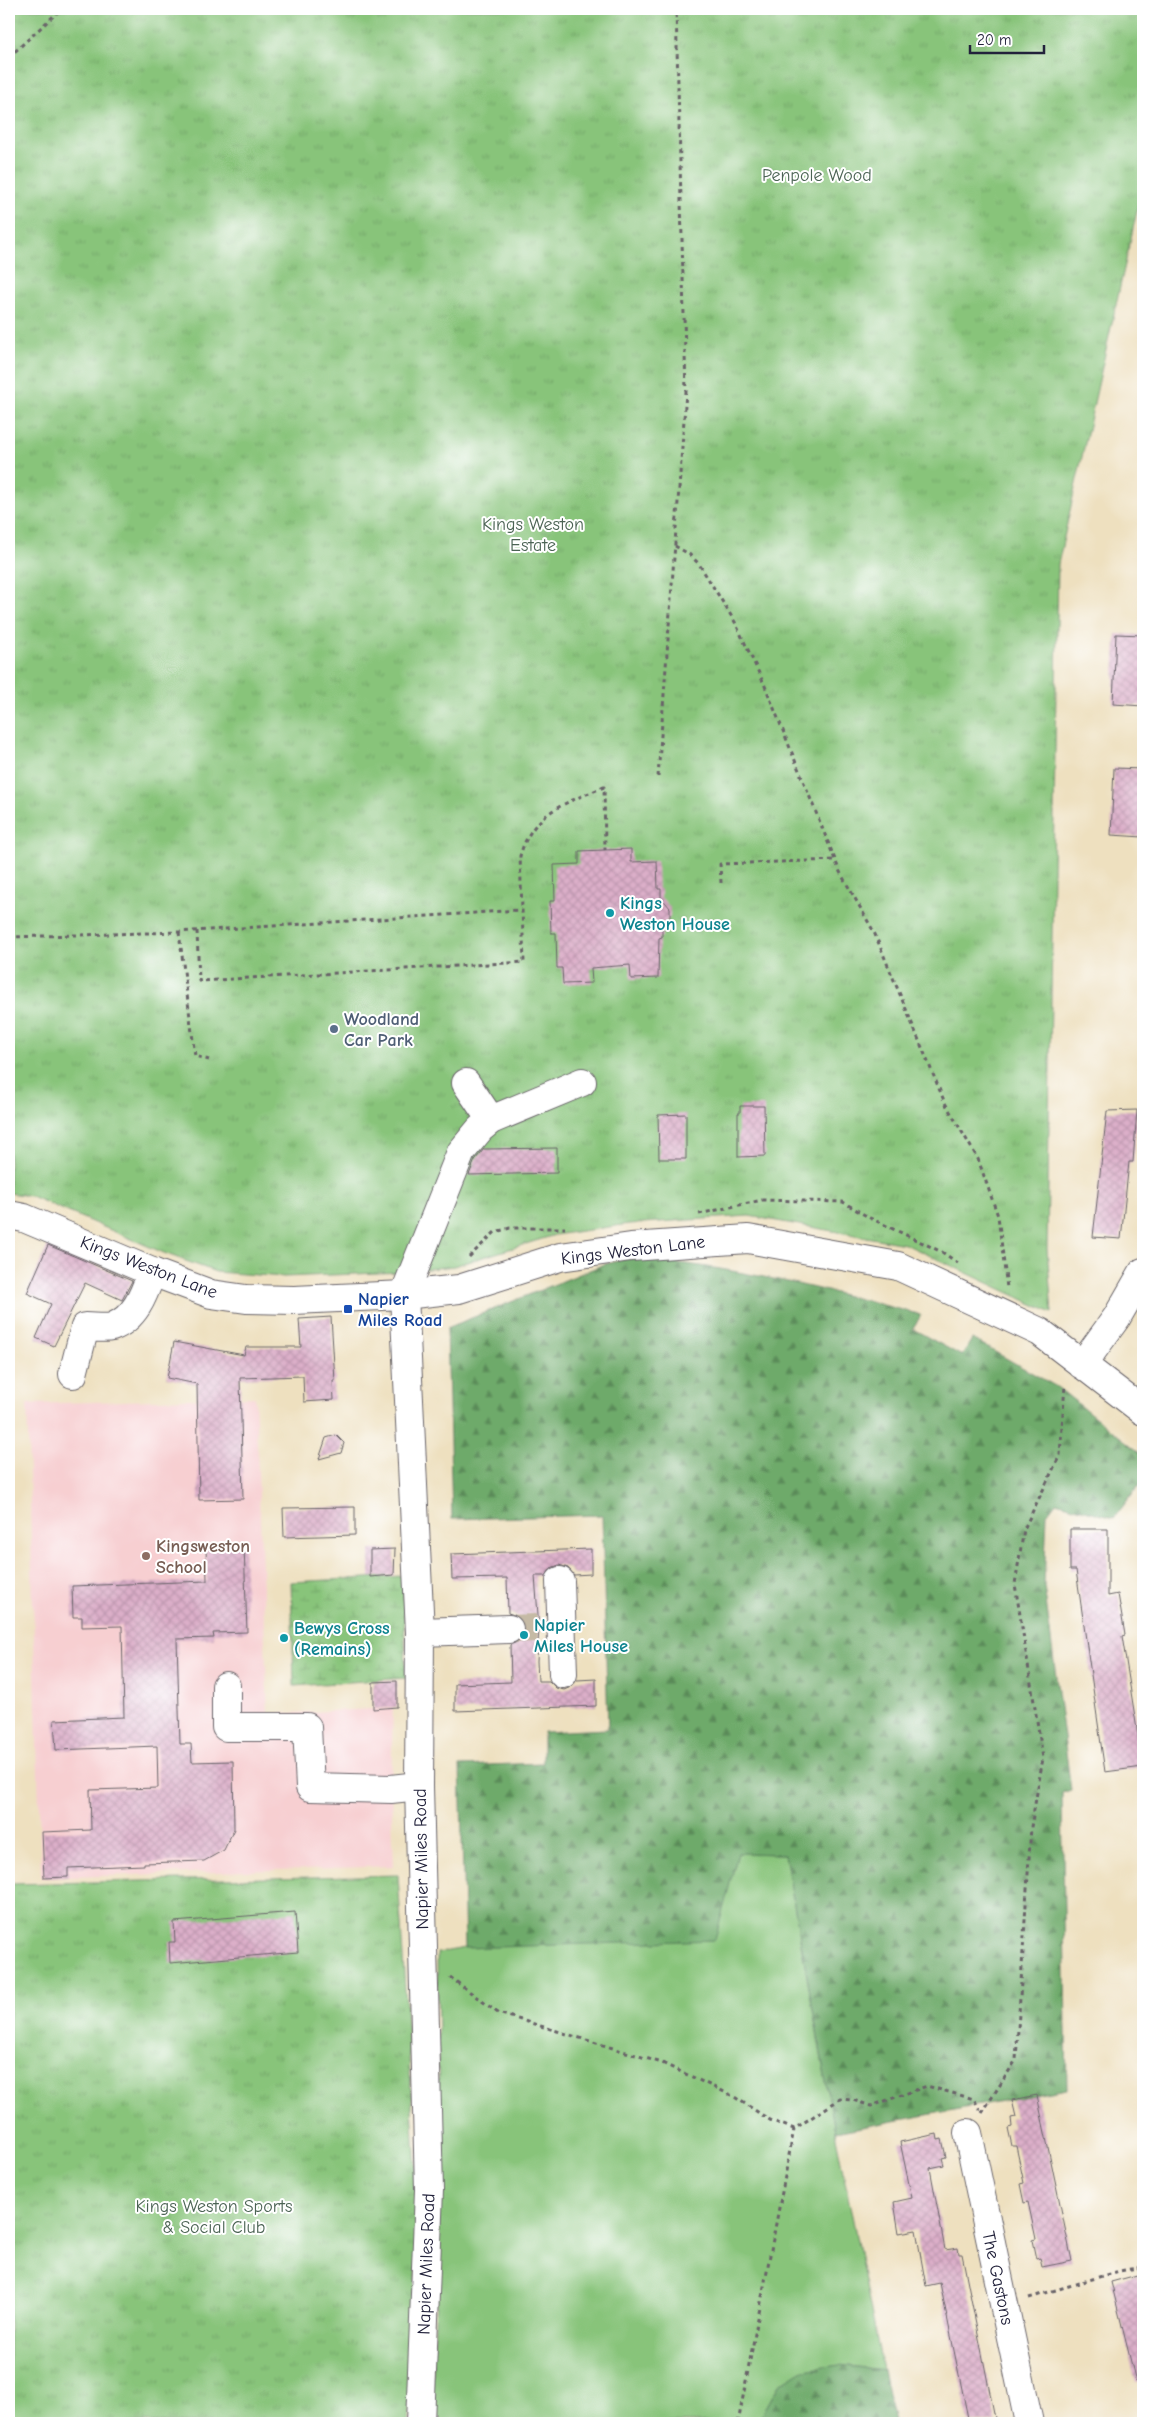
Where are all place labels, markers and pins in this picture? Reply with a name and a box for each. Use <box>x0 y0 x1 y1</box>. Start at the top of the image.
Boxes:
place label: Kings Weston House <box>620 893 730 935</box>
marker: Kings Weston House <box>604 907 616 919</box>
place label: Woodland Car Park <box>344 1009 419 1051</box>
marker: Woodland Car Park <box>328 1023 340 1035</box>
place label: Napier Miles Road <box>358 1289 442 1331</box>
marker: Napier Miles Road <box>342 1303 354 1315</box>
place label: Kingsweston School <box>156 1536 250 1578</box>
marker: Kingsweston School <box>140 1550 152 1562</box>
place label: Napier Miles House <box>534 1615 628 1657</box>
place label: Bewys Cross (Remains) <box>294 1618 390 1660</box>
marker: Napier Miles House <box>518 1629 530 1641</box>
marker: Bewys Cross (Remains) <box>278 1632 290 1644</box>

